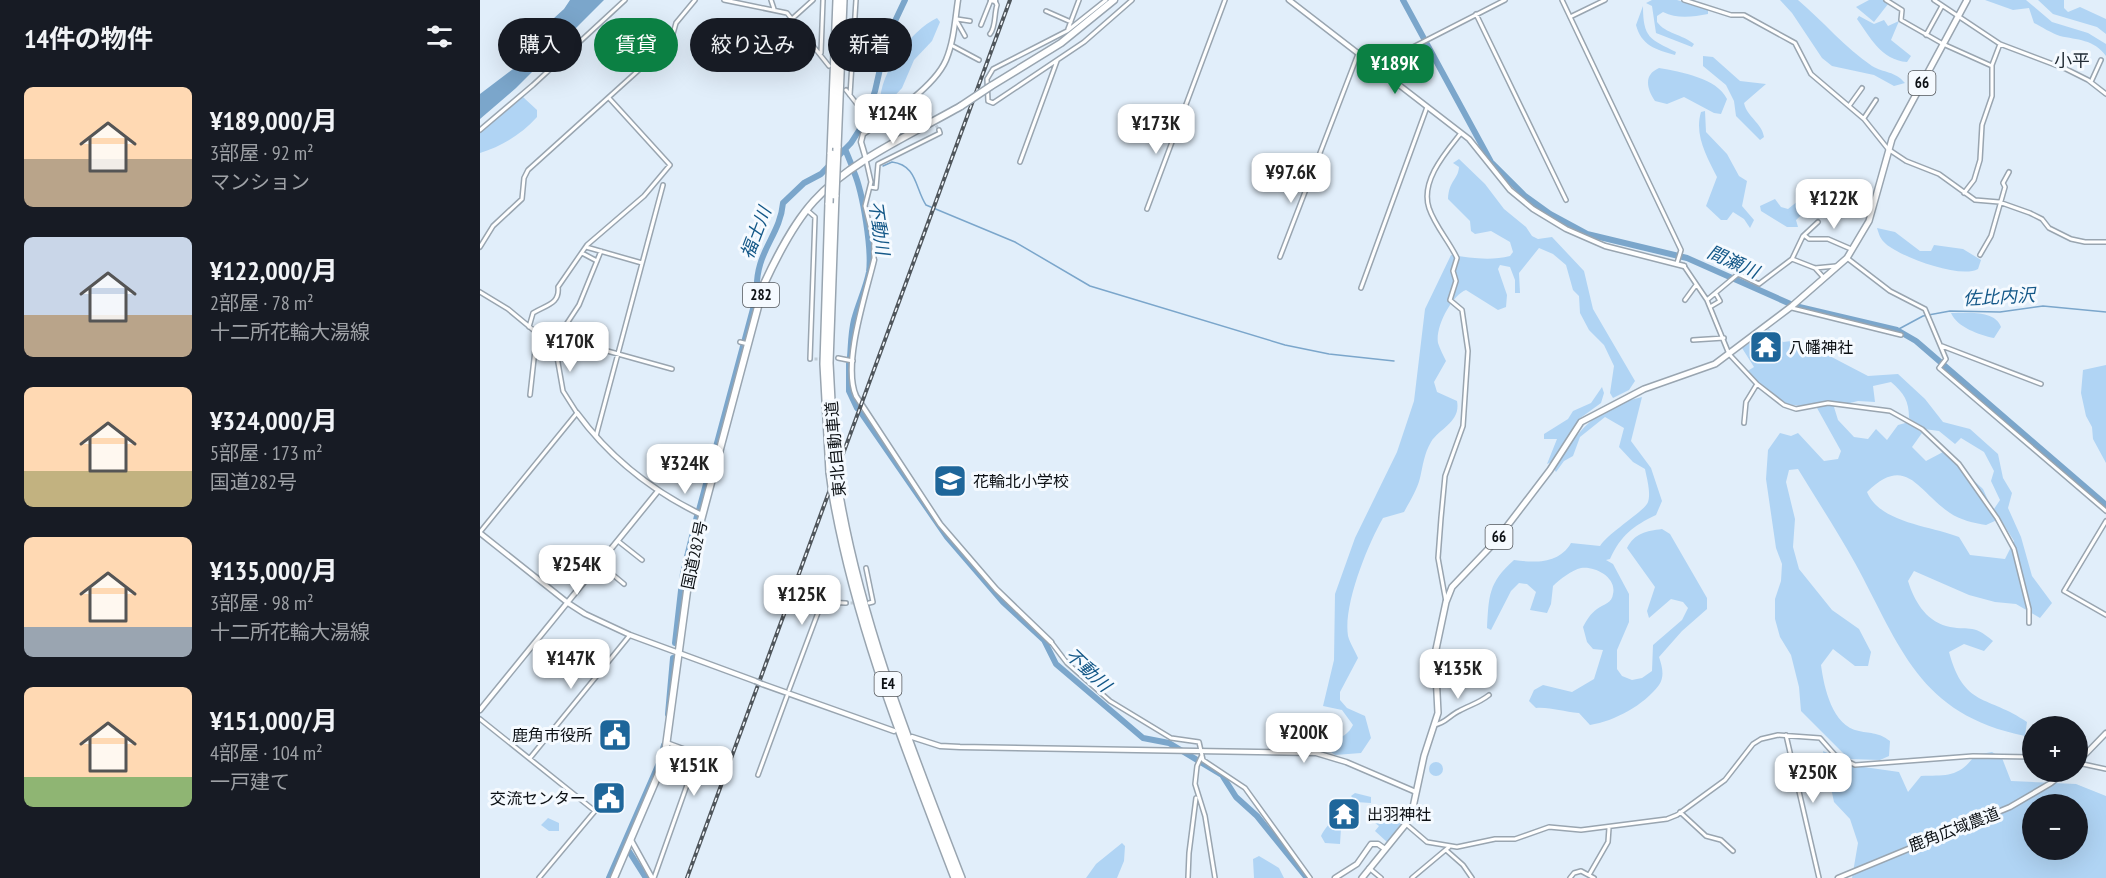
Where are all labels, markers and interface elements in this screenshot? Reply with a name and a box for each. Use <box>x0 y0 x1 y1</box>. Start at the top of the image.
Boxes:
chip: 購入 <box>498 18 582 72</box>
chip: 賃貸 <box>594 18 678 72</box>
chip: 絞り込み <box>690 18 816 72</box>
chip: 新着 <box>828 18 912 72</box>
icon: filters <box>423 20 456 53</box>
text: 14件の物件 <box>24 22 153 55</box>
pin: ¥189K <box>1353 44 1437 95</box>
district label: 小平 <box>2054 49 2090 72</box>
text: ¥189K <box>1371 50 1419 76</box>
road number: 66 <box>1908 71 1936 95</box>
pin: ¥124K <box>851 94 935 145</box>
text: ¥124K <box>869 100 917 126</box>
text: ¥189,000/月 <box>210 104 338 137</box>
pin: ¥173K <box>1114 104 1198 155</box>
text: ¥173K <box>1132 110 1180 136</box>
icon: home <box>72 111 144 183</box>
text: 3部屋 · 92 m² <box>210 140 314 166</box>
pin: ¥97.6K <box>1242 153 1340 204</box>
text: ¥97.6K <box>1266 159 1316 185</box>
text: マンション <box>210 169 310 195</box>
pin: ¥122K <box>1792 179 1876 230</box>
text: ¥122K <box>1810 185 1858 211</box>
water label: 不動川 <box>864 200 895 258</box>
water label: 福士川 <box>735 202 777 262</box>
water label: 間瀬川 <box>1704 240 1764 284</box>
text: ¥122,000/月 <box>210 254 338 287</box>
icon: home <box>72 261 144 333</box>
road number: 282 <box>743 283 779 307</box>
water label: 佐比内沢 <box>1962 283 2038 310</box>
text: 2部屋 · 78 m² <box>210 290 314 316</box>
text: 十二所花輪大湯線 <box>210 319 370 345</box>
pin: ¥170K <box>528 322 612 373</box>
text: ¥170K <box>546 328 594 354</box>
temple icon: 八幡神社 <box>1748 329 1784 365</box>
place label: 八幡神社 <box>1789 337 1853 357</box>
street label: 東北自動車道 <box>821 400 849 498</box>
text: ¥324,000/月 <box>210 404 338 437</box>
icon: home <box>72 411 144 483</box>
text: 5部屋 · 173 m² <box>210 440 323 466</box>
pin: ¥324K <box>643 444 727 495</box>
text: ¥324K <box>661 450 709 476</box>
school or university icon: 花輪北小学校 <box>932 463 968 499</box>
text: 国道282号 <box>210 469 297 495</box>
place label: 花輪北小学校 <box>973 471 1069 491</box>
street label: 国道282号 <box>677 519 711 591</box>
road number: 66 <box>1486 525 1512 549</box>
pin: ¥254K <box>535 545 619 596</box>
text: ¥254K <box>553 551 601 577</box>
text: ¥135,000/月 <box>210 554 338 587</box>
icon: home <box>72 561 144 633</box>
pin: ¥125K <box>760 575 844 626</box>
text: ¥125K <box>778 581 826 607</box>
text: 3部屋 · 98 m² <box>210 590 314 616</box>
text: 十二所花輪大湯線 <box>210 619 370 645</box>
pin: ¥147K <box>529 639 613 690</box>
water label: 不動川 <box>1061 643 1117 698</box>
text: ¥147K <box>547 645 595 671</box>
pin: ¥135K <box>1416 649 1500 700</box>
text: ¥135K <box>1434 655 1482 681</box>
road number: E4 <box>874 672 902 696</box>
text: ¥151,000/月 <box>210 704 338 737</box>
icon: home <box>72 711 144 783</box>
pin: ¥200K <box>1262 713 1346 764</box>
map controls <box>2022 716 2088 860</box>
button: + <box>2022 716 2088 782</box>
public building icon: 鹿角市役所 <box>597 717 633 753</box>
text: ¥200K <box>1280 719 1328 745</box>
place label: 鹿角市役所 <box>512 725 592 745</box>
text: 4部屋 · 104 m² <box>210 740 323 766</box>
pin: ¥151K <box>652 746 736 797</box>
text: ¥151K <box>670 752 718 778</box>
pin: ¥250K <box>1771 753 1855 804</box>
text: ¥250K <box>1789 759 1837 785</box>
text: 一戸建て <box>210 769 290 795</box>
public building icon: 交流センター <box>591 780 627 816</box>
place label: 交流センター <box>490 788 586 808</box>
button: − <box>2022 794 2088 860</box>
temple icon: 出羽神社 <box>1326 796 1362 832</box>
street label: 鹿角広域農道 <box>1906 802 2002 856</box>
place label: 出羽神社 <box>1367 804 1431 824</box>

